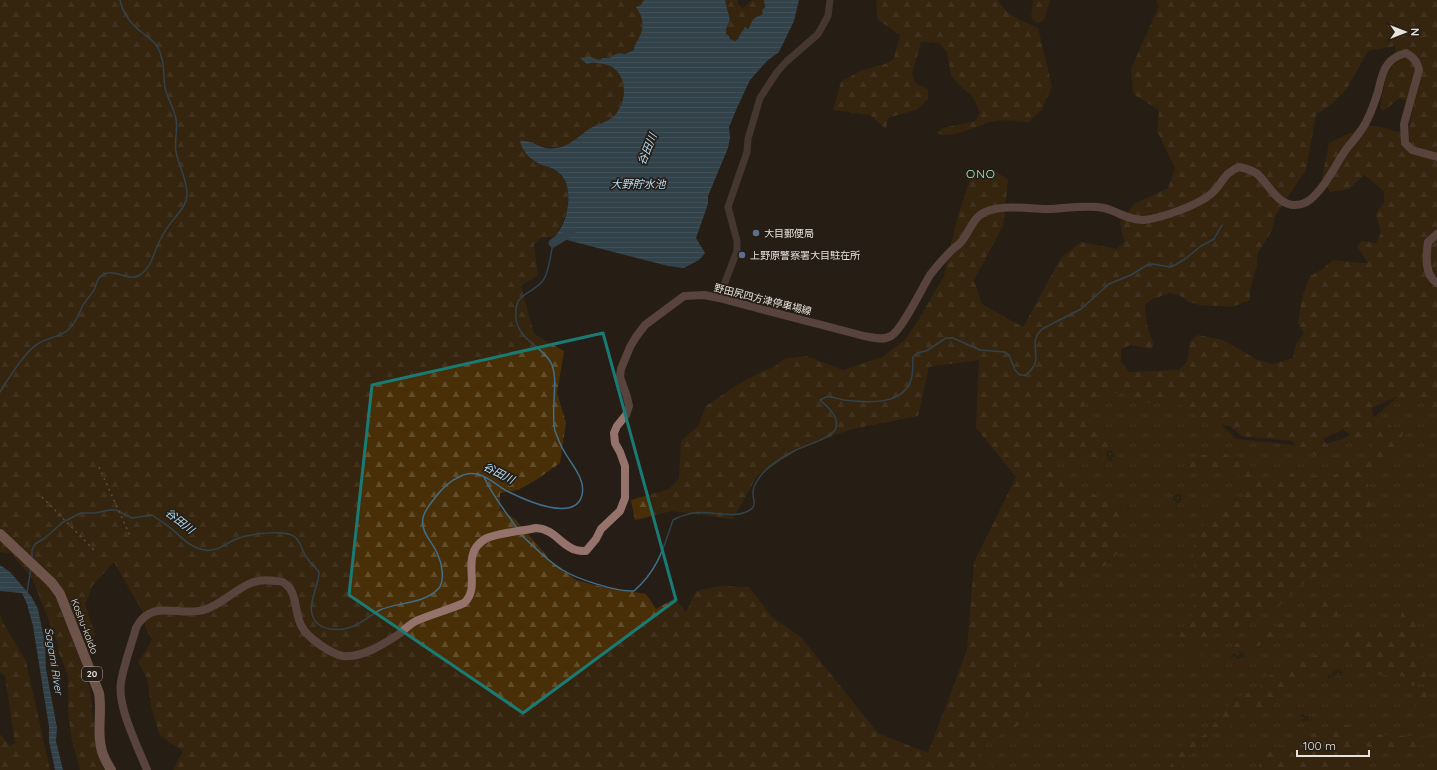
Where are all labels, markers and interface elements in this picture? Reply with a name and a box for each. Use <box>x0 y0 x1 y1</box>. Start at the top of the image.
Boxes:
north arrow <box>1385 12 1425 52</box>
text: N <box>1408 28 1422 36</box>
water label: 谷田川 <box>634 130 660 167</box>
district label: ONO <box>966 166 996 181</box>
water label: 大野貯水池 <box>611 177 666 191</box>
place label: 大目郵便局 <box>764 227 814 240</box>
marker: 大目郵便局 <box>751 228 761 238</box>
place label: 上野原警察署大目駐在所 <box>750 249 860 262</box>
marker: 上野原警察署大目駐在所 <box>737 250 747 260</box>
street label: 野田尻四方津停車場線 <box>713 281 813 318</box>
water label: 谷田川 <box>481 459 518 487</box>
water label: 谷田川 <box>163 505 198 537</box>
street label: Koshu-kaido <box>68 597 101 656</box>
water label: Sagami River <box>42 626 66 697</box>
road number: 20 <box>82 667 102 681</box>
scale bar <box>1297 732 1369 758</box>
text: 100 m <box>1303 738 1336 753</box>

